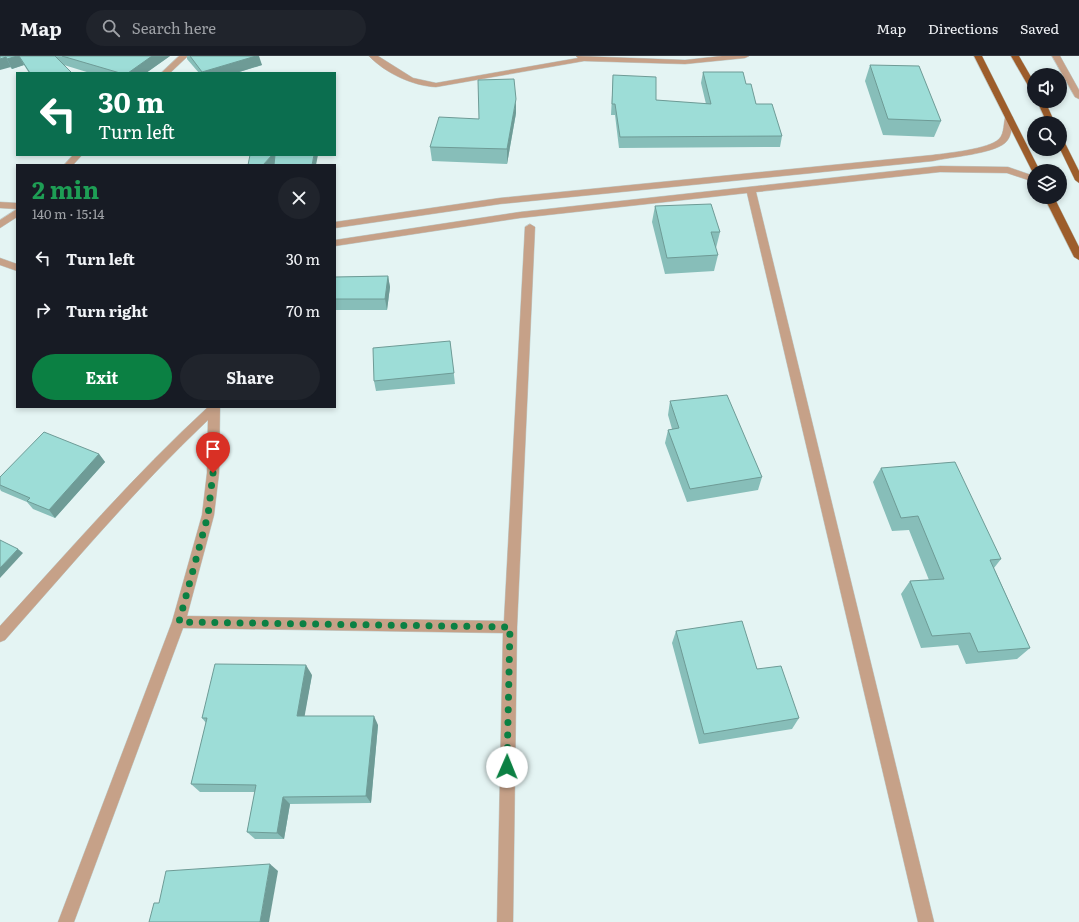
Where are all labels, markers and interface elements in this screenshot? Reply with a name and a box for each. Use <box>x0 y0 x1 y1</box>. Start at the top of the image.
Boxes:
search box <box>86 10 366 46</box>
text: Map <box>20 14 62 42</box>
text: Search here <box>132 16 216 39</box>
icon: search <box>100 17 122 39</box>
text: Map <box>876 18 906 38</box>
text: Directions <box>928 18 998 38</box>
text: Saved <box>1020 18 1059 38</box>
map controls <box>1027 68 1067 204</box>
button: sound <box>1027 68 1067 108</box>
text: 30 m <box>98 80 164 122</box>
icon: left <box>32 88 84 140</box>
button: search <box>1027 116 1067 156</box>
text: Turn left <box>98 118 175 145</box>
button: layers <box>1027 164 1067 204</box>
text: 2 min <box>32 171 99 206</box>
button: close <box>278 177 320 219</box>
text: 140 m · 15:14 <box>32 204 104 223</box>
icon: left <box>32 247 54 269</box>
text: Turn left <box>66 247 135 270</box>
text: 30 m <box>286 247 320 270</box>
icon: right <box>32 299 54 321</box>
text: Turn right <box>66 299 148 322</box>
text: 70 m <box>286 299 320 322</box>
button: Exit <box>32 354 172 400</box>
button: Share <box>180 354 320 400</box>
pin <box>196 432 230 473</box>
icon: arrive <box>202 438 224 460</box>
position arrow <box>486 746 528 788</box>

